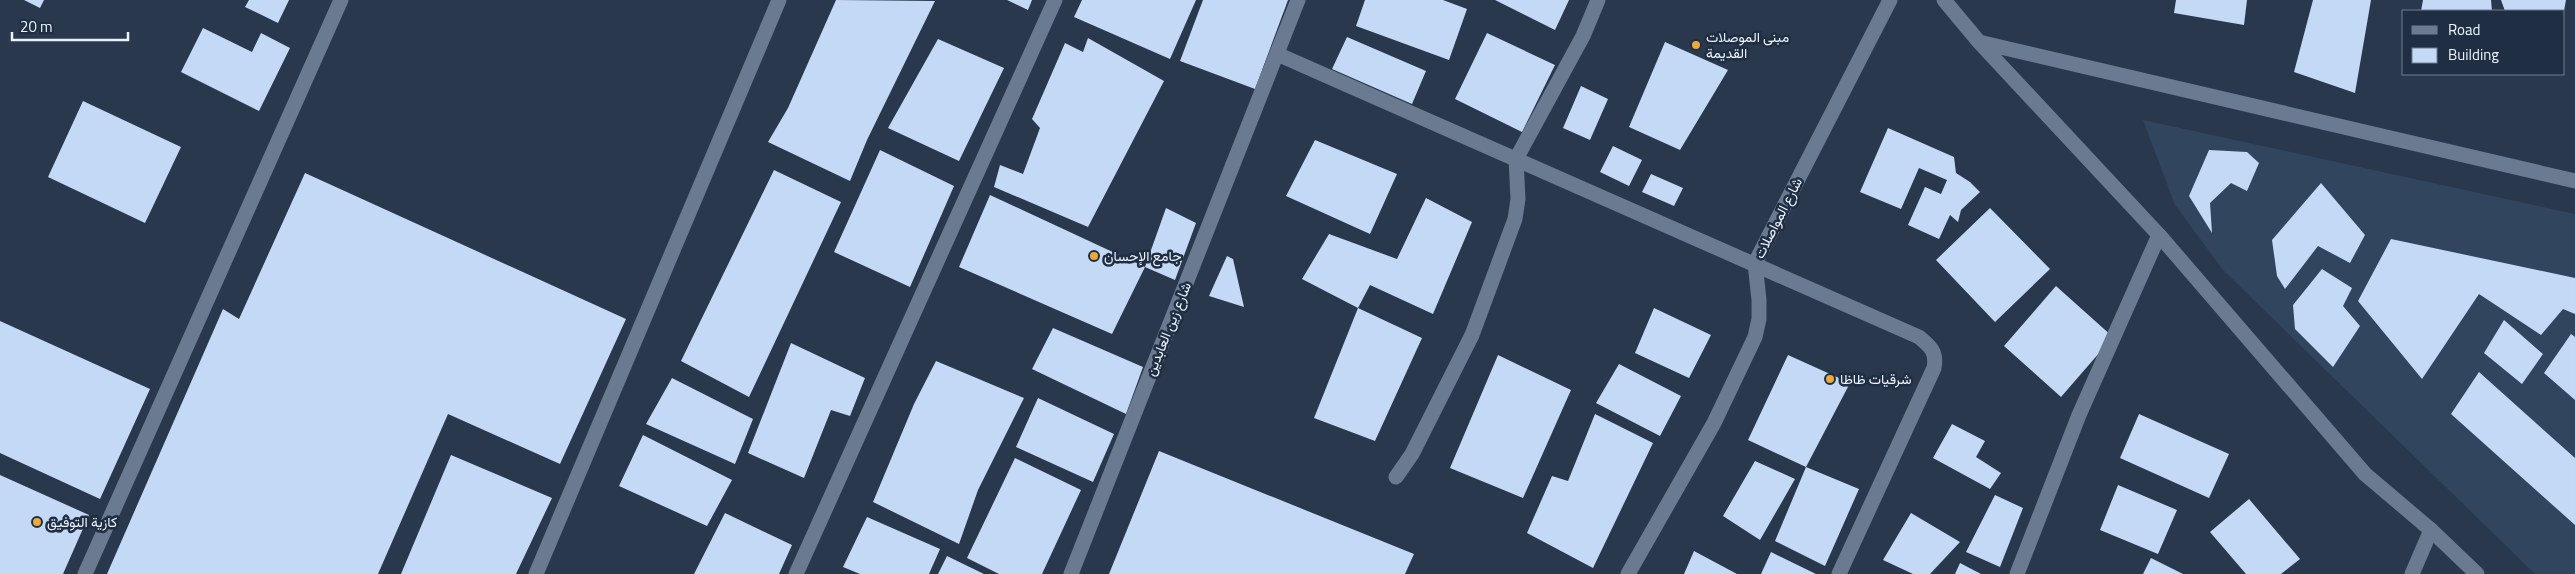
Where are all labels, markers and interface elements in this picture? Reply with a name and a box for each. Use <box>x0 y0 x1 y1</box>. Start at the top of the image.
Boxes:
scale bar <box>12 10 129 42</box>
legend <box>2402 10 2565 75</box>
text: 20 m <box>20 15 53 38</box>
text: Road <box>2448 18 2480 41</box>
place label: مبنى الموصلات القديمة <box>1706 26 1789 63</box>
marker: مبنى الموصلات القديمة <box>1690 39 1702 51</box>
text: Building <box>2448 43 2499 66</box>
street label: شارع المواصلات <box>1748 174 1808 262</box>
place label: جامع الإحسان <box>1104 245 1182 267</box>
marker: جامع الإحسان <box>1088 250 1100 262</box>
street label: شارع زين العابدين <box>1139 279 1197 379</box>
place label: شرقيات ظاظا <box>1840 368 1912 389</box>
marker: شرقيات ظاظا <box>1824 373 1836 385</box>
place label: كازية التوفيق <box>47 511 117 532</box>
marker: كازية التوفيق <box>31 516 43 528</box>

